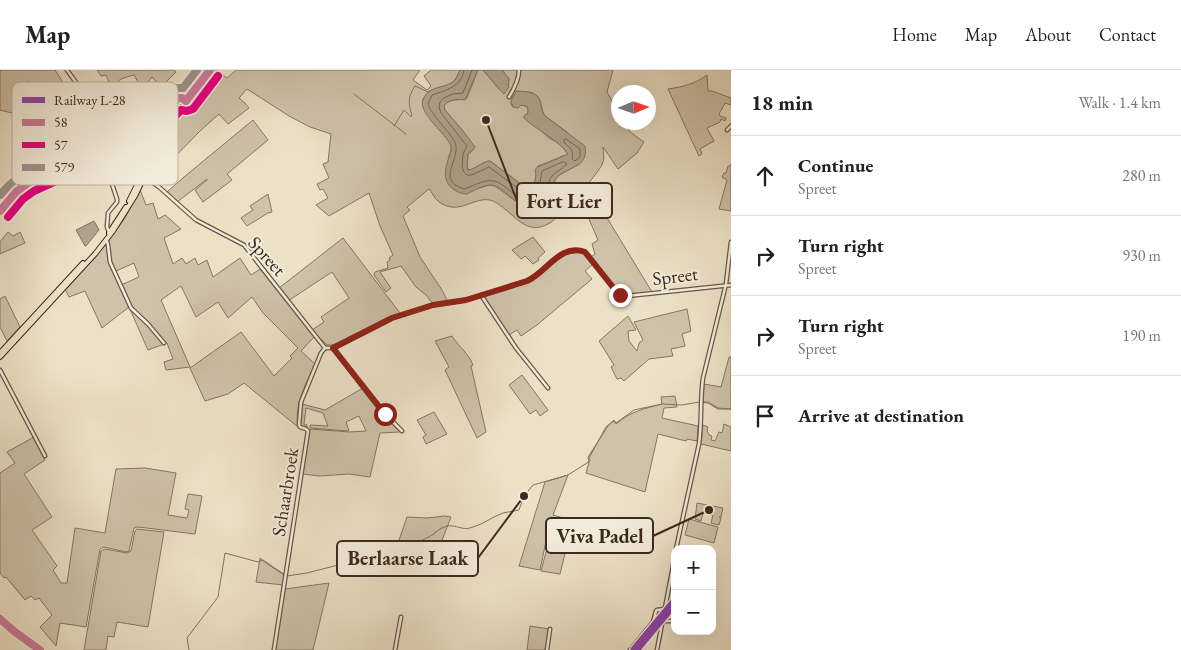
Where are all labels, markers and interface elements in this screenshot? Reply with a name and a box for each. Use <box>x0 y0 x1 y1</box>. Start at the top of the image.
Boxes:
text: Map <box>25 19 70 50</box>
text: Home <box>892 23 937 46</box>
text: Map <box>965 23 997 46</box>
text: About <box>1025 23 1071 46</box>
text: Contact <box>1099 23 1156 46</box>
legend <box>12 82 178 185</box>
north arrow <box>611 85 656 130</box>
text: 18 min <box>751 89 813 116</box>
text: Railway L-28 <box>54 91 126 109</box>
text: Walk · 1.4 km <box>1078 92 1161 113</box>
text: 58 <box>54 113 68 131</box>
text: 57 <box>54 136 68 154</box>
text: Continue <box>798 153 873 178</box>
text: 579 <box>54 158 74 176</box>
icon: ahead <box>751 162 779 190</box>
text: 280 m <box>1122 165 1161 186</box>
text: Spreet <box>798 178 836 199</box>
callout: Fort Lier <box>517 183 612 218</box>
text: Fort Lier <box>526 188 602 214</box>
street label: Spreet <box>242 231 292 281</box>
text: Turn right <box>798 233 884 258</box>
icon: right <box>751 242 779 270</box>
text: 930 m <box>1122 245 1161 266</box>
text: Spreet <box>798 258 836 279</box>
street label: Spreet <box>651 261 699 291</box>
route end <box>609 284 632 307</box>
text: Turn right <box>798 313 884 338</box>
icon: right <box>751 322 779 350</box>
text: 190 m <box>1122 325 1161 346</box>
text: Spreet <box>798 338 836 359</box>
icon: arrive <box>751 402 779 430</box>
route start <box>374 403 397 426</box>
text: Arrive at destination <box>798 403 964 428</box>
street label: Schaarbroek <box>266 445 305 538</box>
callout: Viva Padel <box>546 518 653 553</box>
text: Viva Padel <box>556 523 644 549</box>
callout: Berlaarse Laak <box>337 541 478 576</box>
text: Berlaarse Laak <box>347 545 470 571</box>
map controls <box>671 545 716 635</box>
button: + <box>671 545 716 590</box>
button: − <box>671 590 716 635</box>

